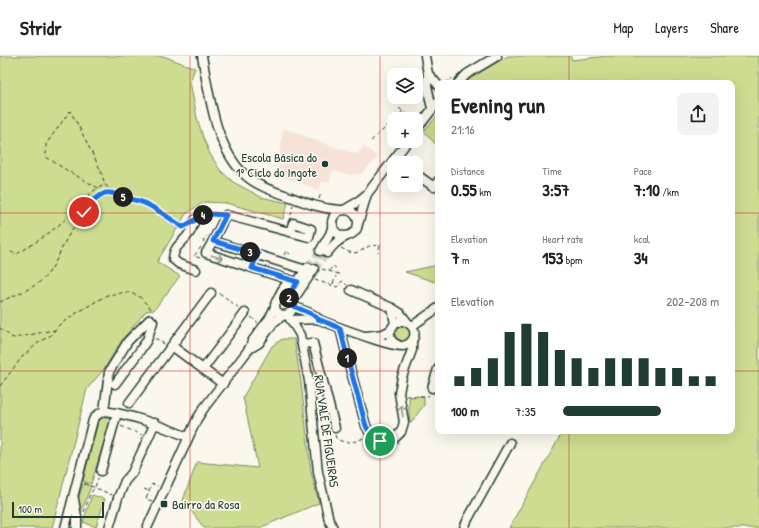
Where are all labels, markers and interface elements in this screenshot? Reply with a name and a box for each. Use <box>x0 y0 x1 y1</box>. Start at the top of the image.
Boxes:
text: Stridr <box>20 15 62 41</box>
text: Map <box>613 18 633 37</box>
text: Layers <box>655 18 688 37</box>
text: Share <box>710 18 739 37</box>
map controls <box>387 68 423 192</box>
button: layers <box>387 68 423 104</box>
text: Evening run <box>451 90 545 120</box>
button: share <box>677 93 719 135</box>
button: + <box>387 112 423 148</box>
text: 21:16 <box>451 120 475 138</box>
place label: Escola Básica do 1º Ciclo do Ingote <box>236 148 317 181</box>
button: − <box>387 156 423 192</box>
marker: Escola Básica do 1º Ciclo do Ingote <box>320 159 330 169</box>
text: Distance <box>451 164 485 178</box>
text: Time <box>542 164 562 178</box>
text: Pace <box>634 164 652 178</box>
text: 0.55 <box>451 178 477 201</box>
text: 3:57 <box>542 178 570 201</box>
text: 7:10 <box>634 178 660 201</box>
text: km <box>477 185 491 199</box>
text: /km <box>660 185 679 199</box>
pin: 5 <box>113 187 133 207</box>
text: 5 <box>121 190 125 204</box>
pin <box>67 195 101 229</box>
icon: check <box>73 201 95 223</box>
pin: 4 <box>193 205 213 225</box>
text: 4 <box>201 208 205 222</box>
text: Elevation <box>451 232 488 246</box>
text: Heart rate <box>542 232 583 246</box>
text: kcal <box>634 232 650 246</box>
pin: 3 <box>240 242 260 262</box>
text: 3 <box>248 245 252 259</box>
text: 7 <box>451 246 459 269</box>
text: 153 <box>542 246 563 269</box>
text: 34 <box>634 246 648 269</box>
one-way arrow <box>211 253 223 261</box>
text: m <box>459 253 469 267</box>
text: bpm <box>563 253 583 267</box>
pin: 2 <box>279 288 299 308</box>
text: 2 <box>286 291 292 305</box>
text: Elevation <box>451 292 494 310</box>
text: 202–208 m <box>666 292 719 310</box>
pin: 1 <box>337 348 357 368</box>
text: 1 <box>345 351 349 365</box>
street label: RUA VALE DE FIGUEIRAS <box>310 374 344 488</box>
text: 100 m <box>451 402 479 420</box>
text: 7:35 <box>515 402 536 420</box>
one-way arrow <box>398 405 406 418</box>
pin <box>363 424 397 458</box>
icon: arrive <box>369 430 391 452</box>
place label: Bairro da Rosa <box>172 495 239 513</box>
marker: Bairro da Rosa <box>159 499 169 509</box>
scale bar <box>12 500 104 519</box>
text: 100 m <box>18 502 42 516</box>

